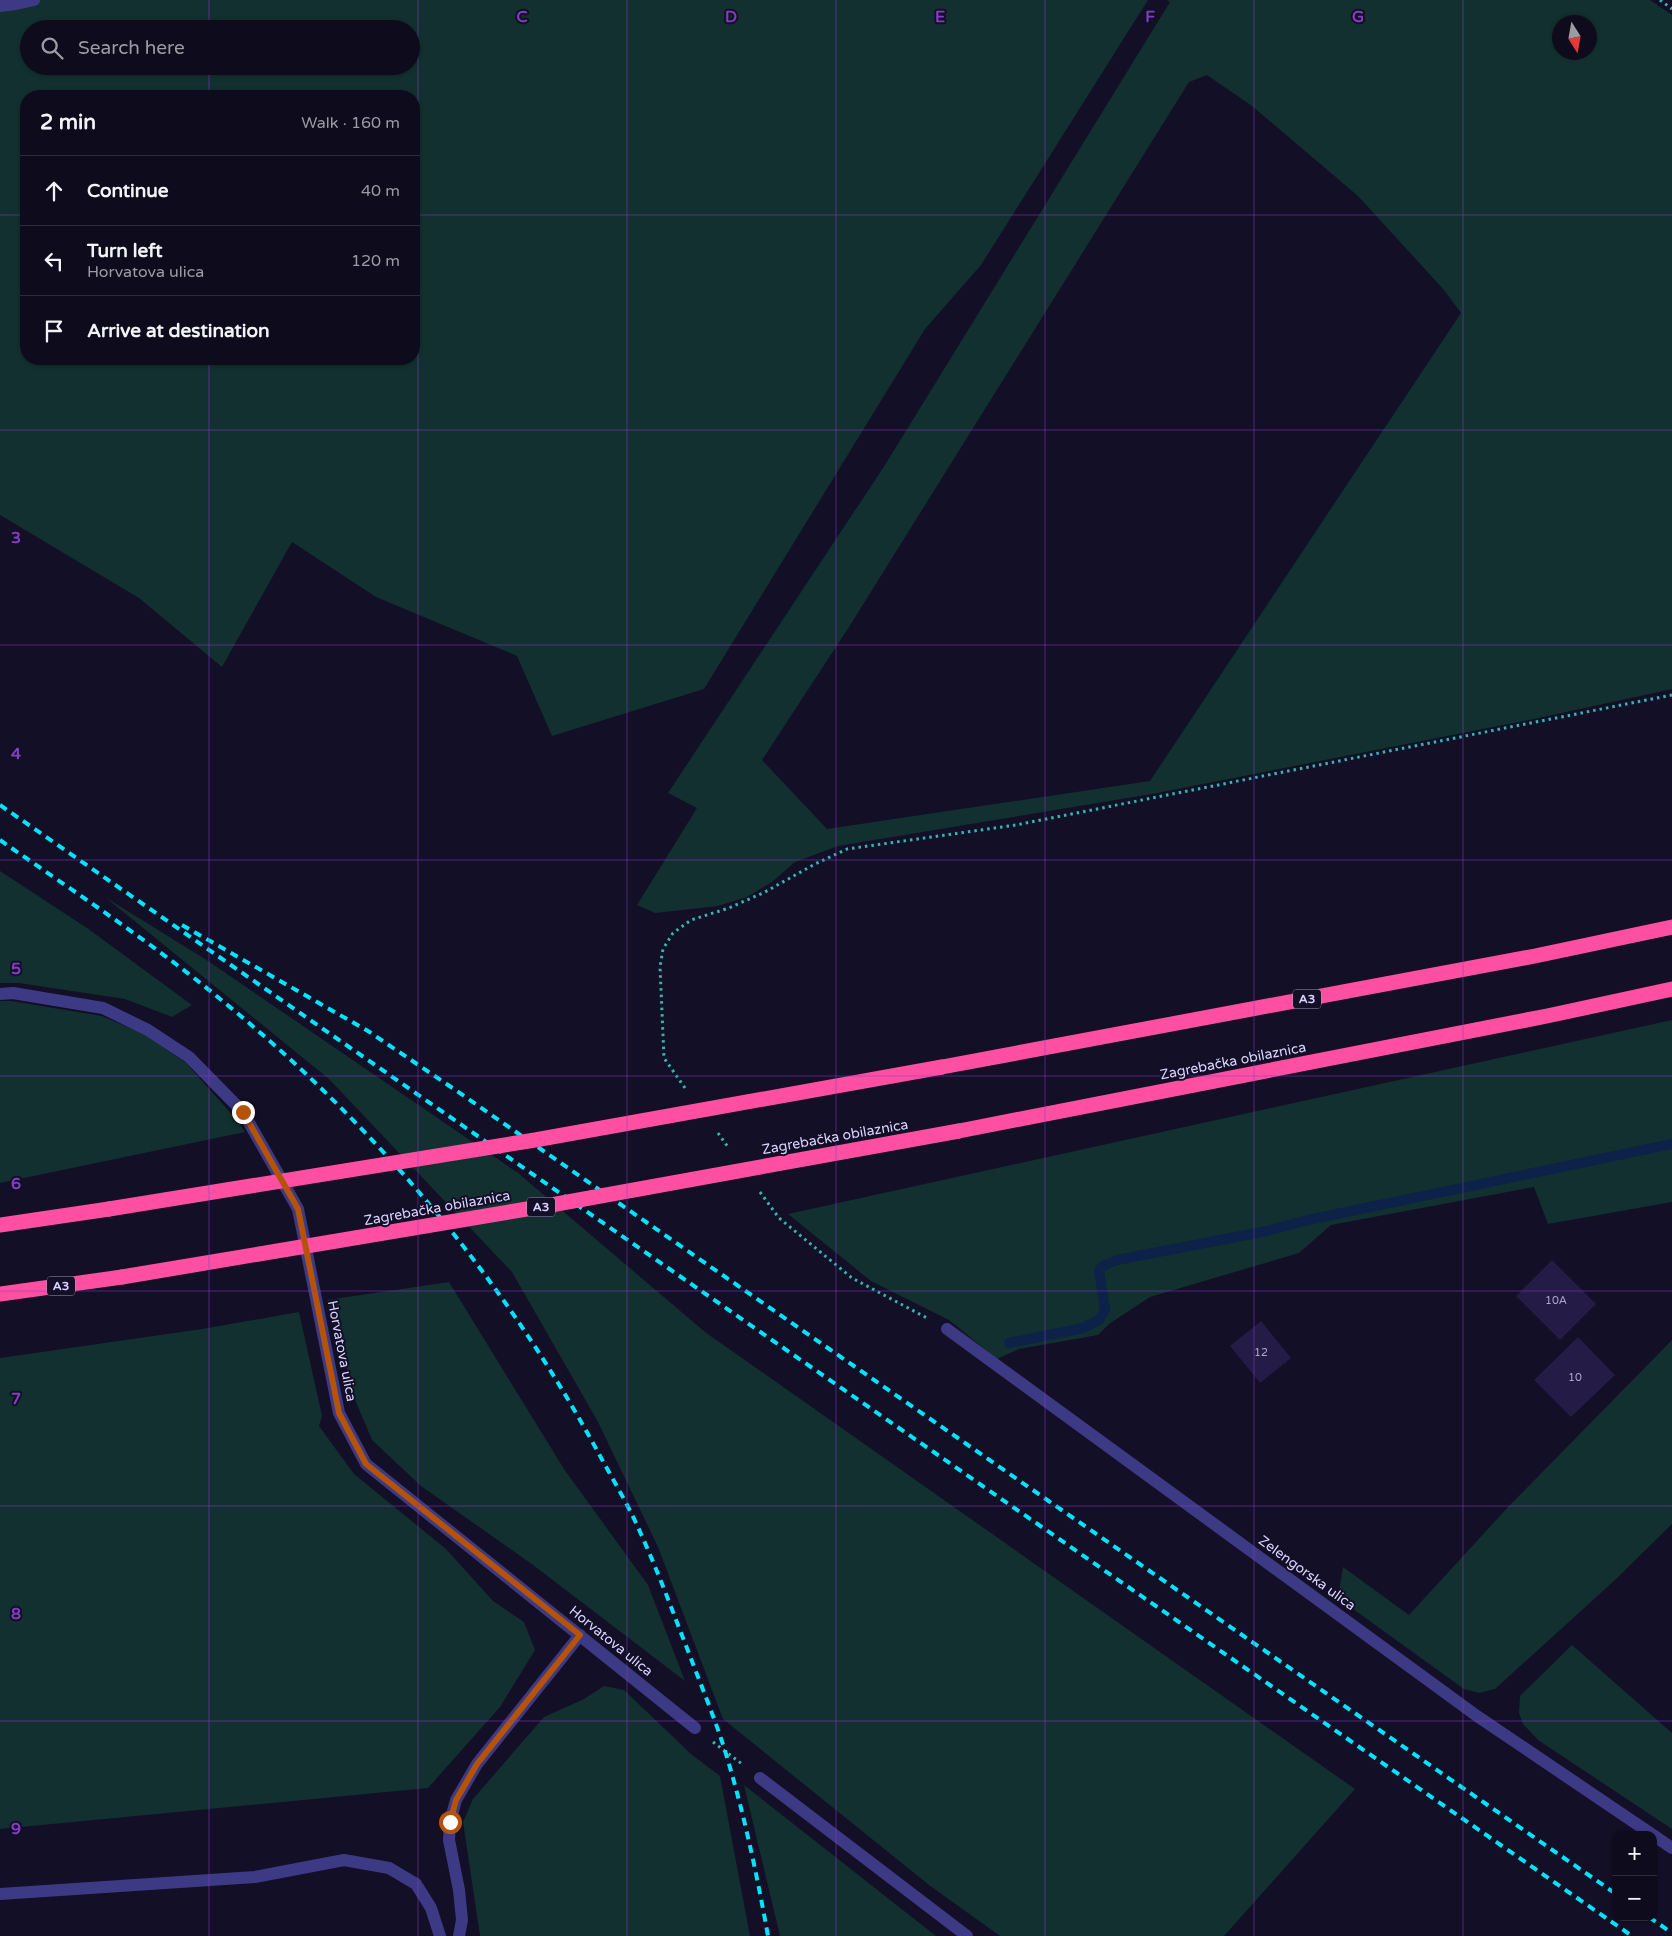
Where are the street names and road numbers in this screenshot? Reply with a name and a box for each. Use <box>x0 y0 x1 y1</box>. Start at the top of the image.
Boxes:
road number: A3 <box>1293 990 1321 1009</box>
street label: Zagrebačka obilaznica <box>1159 1039 1307 1083</box>
street label: Zagrebačka obilaznica <box>760 1116 910 1158</box>
street label: Zagrebačka obilaznica <box>362 1187 512 1229</box>
road number: A3 <box>527 1198 555 1216</box>
road number: A3 <box>47 1276 75 1295</box>
street label: Horvatova ulica <box>324 1299 360 1403</box>
street label: Zelengorska ulica <box>1255 1532 1359 1614</box>
street label: Horvatova ulica <box>566 1602 656 1680</box>

